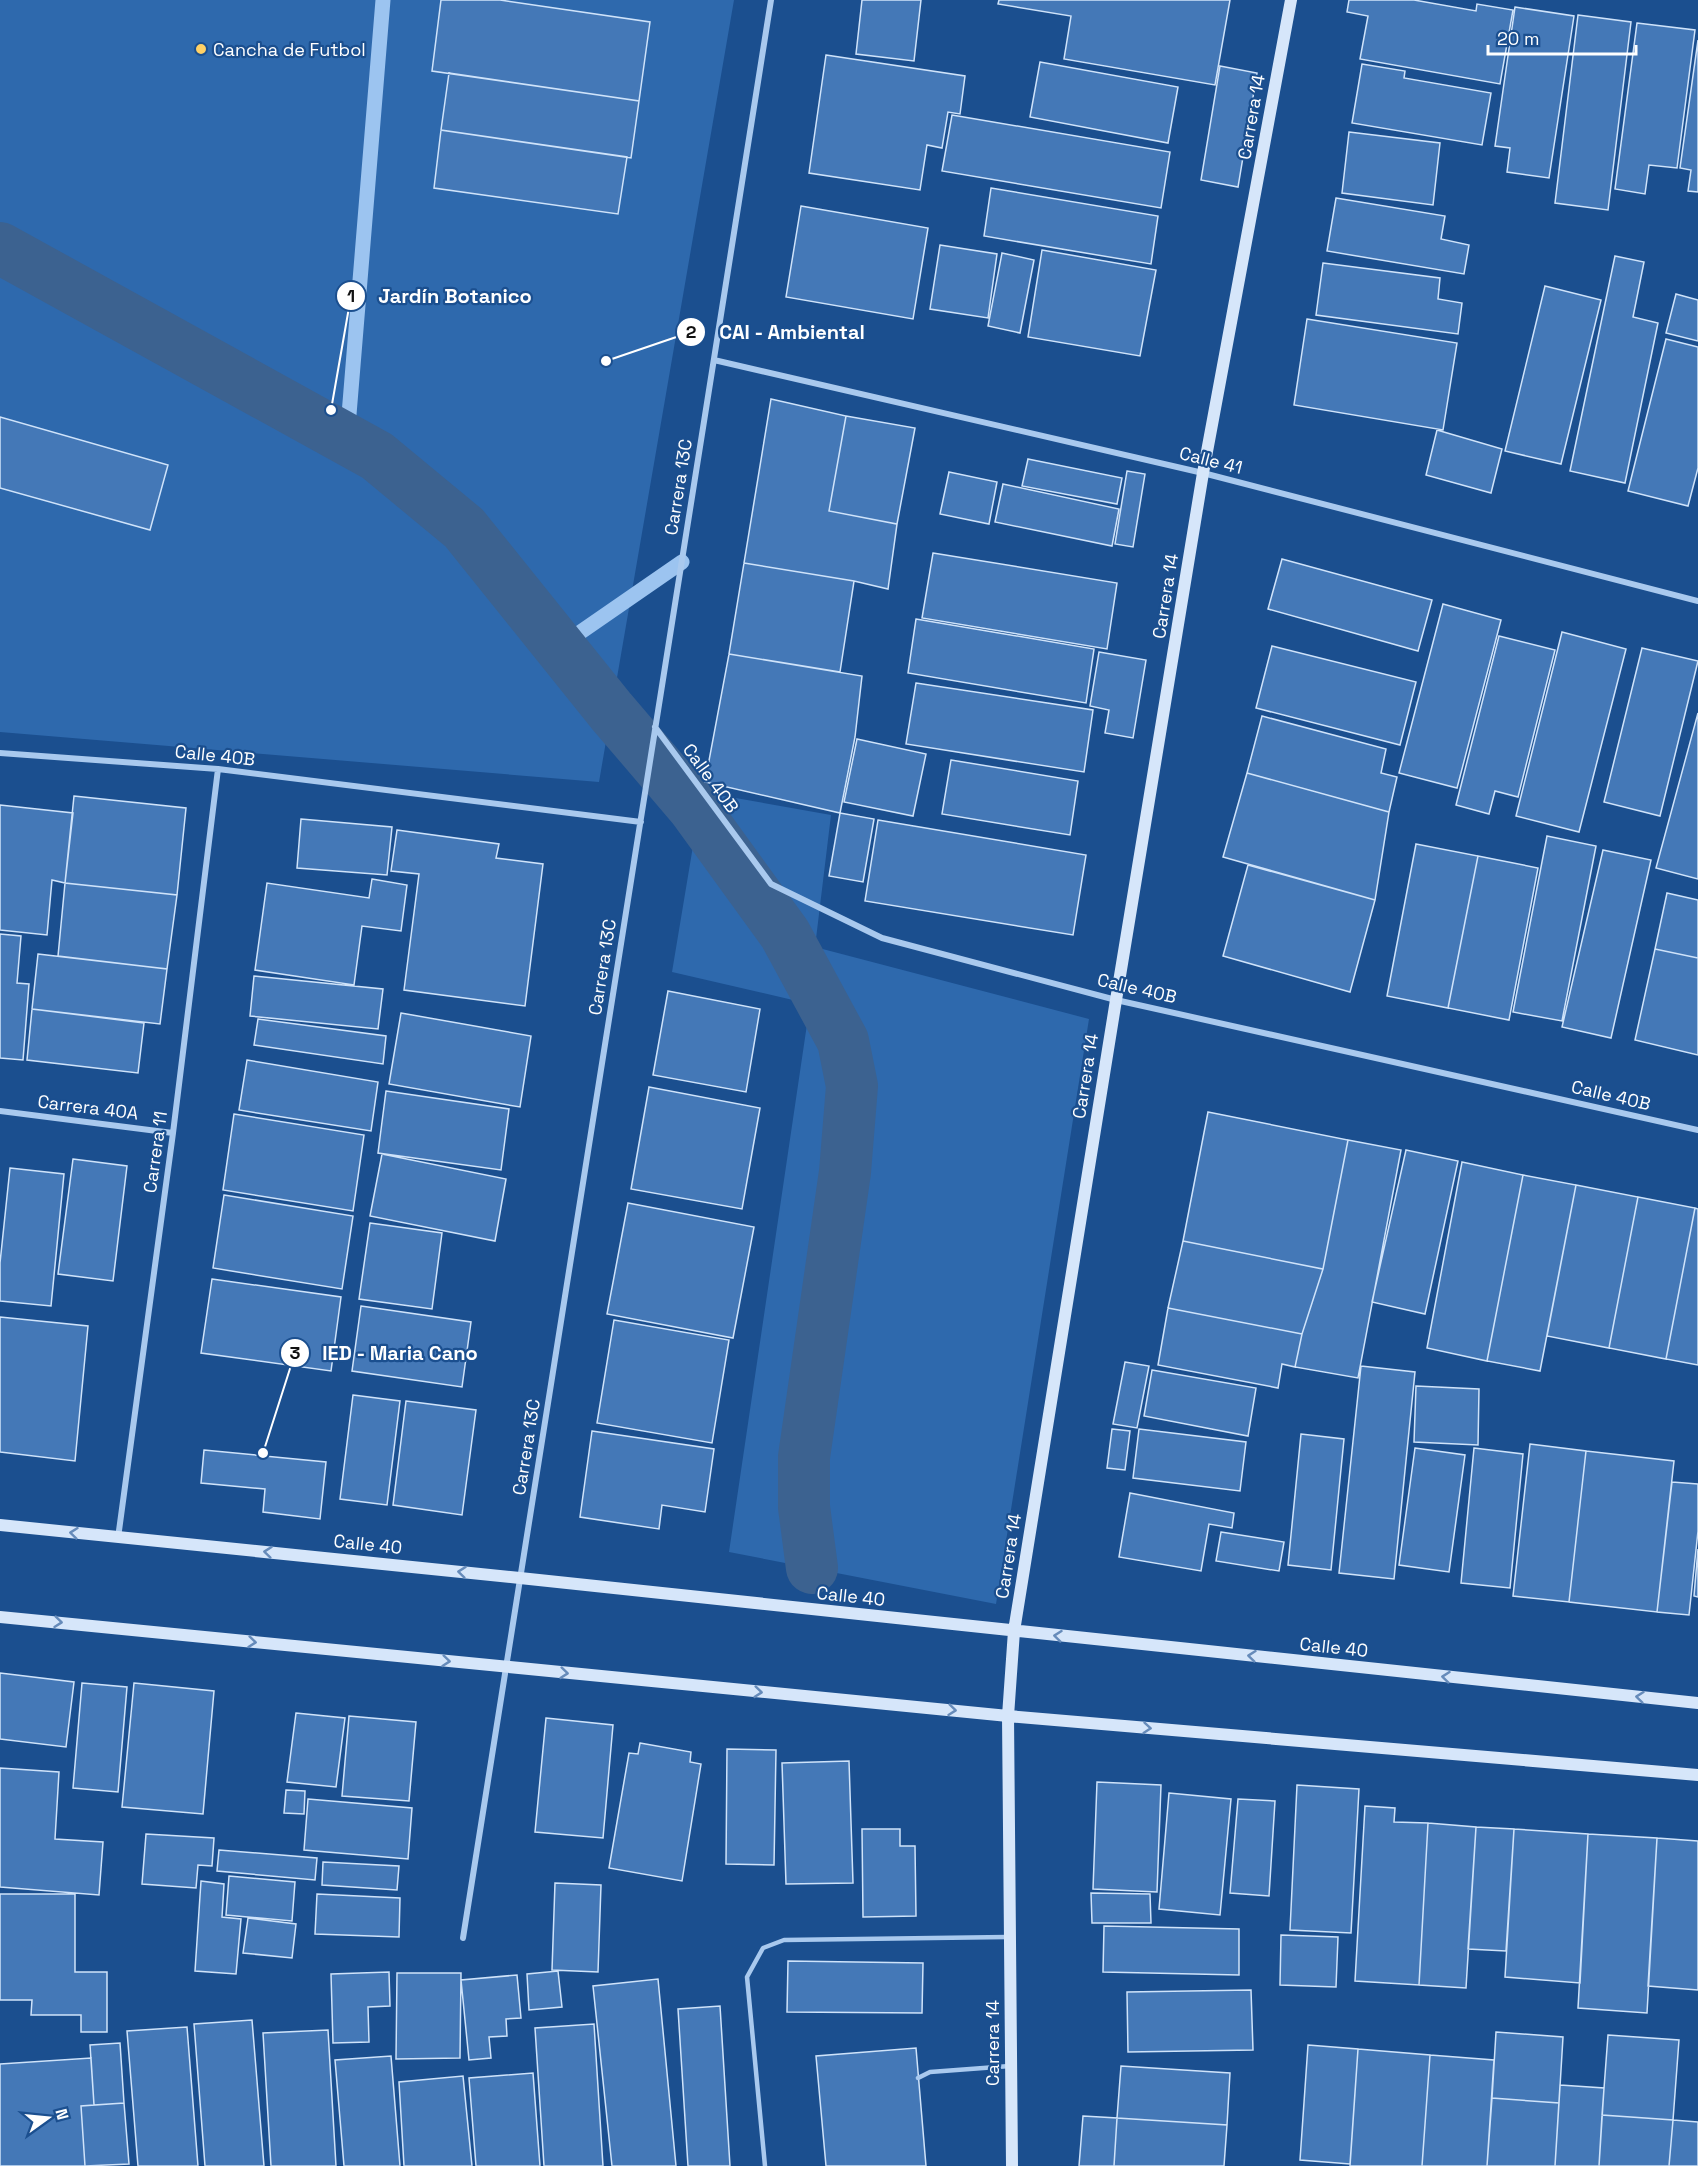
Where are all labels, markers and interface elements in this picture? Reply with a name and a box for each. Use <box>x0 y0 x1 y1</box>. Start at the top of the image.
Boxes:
scale bar <box>1488 18 1636 56</box>
text: 20 m <box>1497 27 1540 50</box>
place label: Cancha de Futbol <box>213 38 366 61</box>
marker: Cancha de Futbol <box>194 42 208 56</box>
street label: Carrera 14 <box>1232 73 1270 161</box>
callout: Jardín Botanico <box>336 277 544 315</box>
text: Jardín Botanico <box>378 283 532 309</box>
text: 1 <box>347 284 355 307</box>
callout: CAI - Ambiental <box>676 313 877 351</box>
text: CAI - Ambiental <box>719 319 865 345</box>
text: 2 <box>686 320 697 343</box>
street label: Carrera 13C <box>659 437 697 537</box>
street label: Calle 41 <box>1177 441 1245 479</box>
street label: Carrera 14 <box>1147 552 1183 640</box>
street label: Calle 40B <box>174 739 256 771</box>
street label: Calle 40B <box>678 739 744 817</box>
street label: Carrera 13C <box>583 917 621 1017</box>
street label: Calle 40B <box>1095 968 1179 1008</box>
street label: Carrera 14 <box>1067 1032 1103 1120</box>
street label: Calle 40B <box>1569 1075 1653 1115</box>
street label: Carrera 40A <box>36 1089 140 1125</box>
street label: Carrera 11 <box>138 1110 172 1194</box>
callout: IED - Maria Cano <box>280 1334 490 1372</box>
text: IED - Maria Cano <box>322 1340 478 1366</box>
text: 3 <box>290 1341 301 1364</box>
street label: Carrera 13C <box>507 1397 545 1497</box>
street label: Carrera 14 <box>990 1512 1026 1600</box>
one-way arrow <box>70 1527 79 1540</box>
street label: Calle 40 <box>333 1529 403 1559</box>
one-way arrow <box>264 1546 273 1559</box>
one-way arrow <box>458 1566 467 1579</box>
street label: Calle 40 <box>816 1581 886 1611</box>
one-way arrow <box>54 1615 63 1628</box>
one-way arrow <box>1053 1630 1063 1643</box>
street label: Calle 40 <box>1299 1632 1369 1662</box>
one-way arrow <box>248 1635 257 1648</box>
one-way arrow <box>1247 1651 1257 1663</box>
one-way arrow <box>442 1654 451 1667</box>
one-way arrow <box>560 1666 569 1679</box>
one-way arrow <box>1441 1671 1450 1684</box>
one-way arrow <box>754 1685 763 1698</box>
one-way arrow <box>1635 1691 1644 1704</box>
one-way arrow <box>948 1703 957 1716</box>
one-way arrow <box>1142 1721 1151 1734</box>
street label: Carrera 14 <box>981 2000 1004 2086</box>
north arrow <box>18 2088 78 2148</box>
text: N <box>50 2106 74 2122</box>

